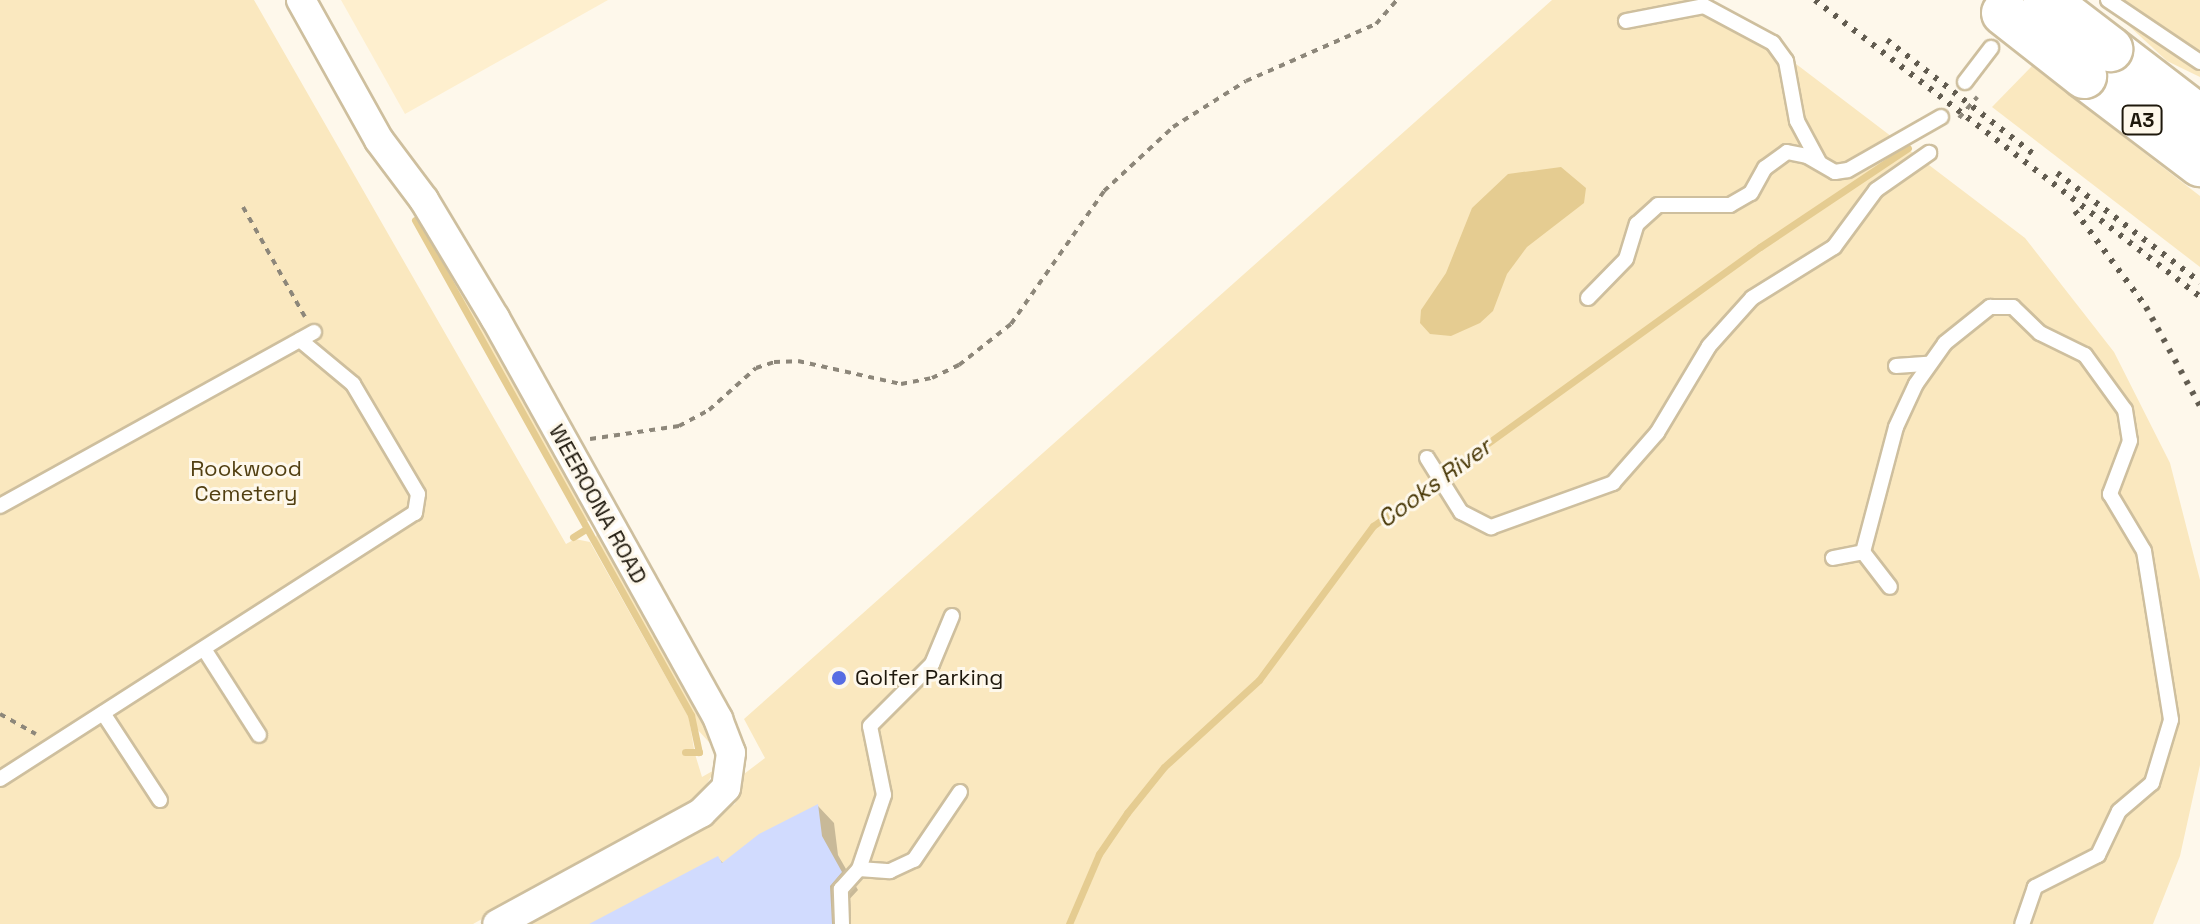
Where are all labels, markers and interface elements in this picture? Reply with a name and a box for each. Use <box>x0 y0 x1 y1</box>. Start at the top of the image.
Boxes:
road number: A3 <box>2120 104 2164 136</box>
street label: WEEROONA ROAD <box>543 420 653 588</box>
water label: Cooks River <box>1372 432 1496 534</box>
park label: Rookwood Cemetery <box>190 455 302 506</box>
place label: Golfer Parking <box>855 665 1003 691</box>
marker: Golfer Parking <box>830 669 848 687</box>

